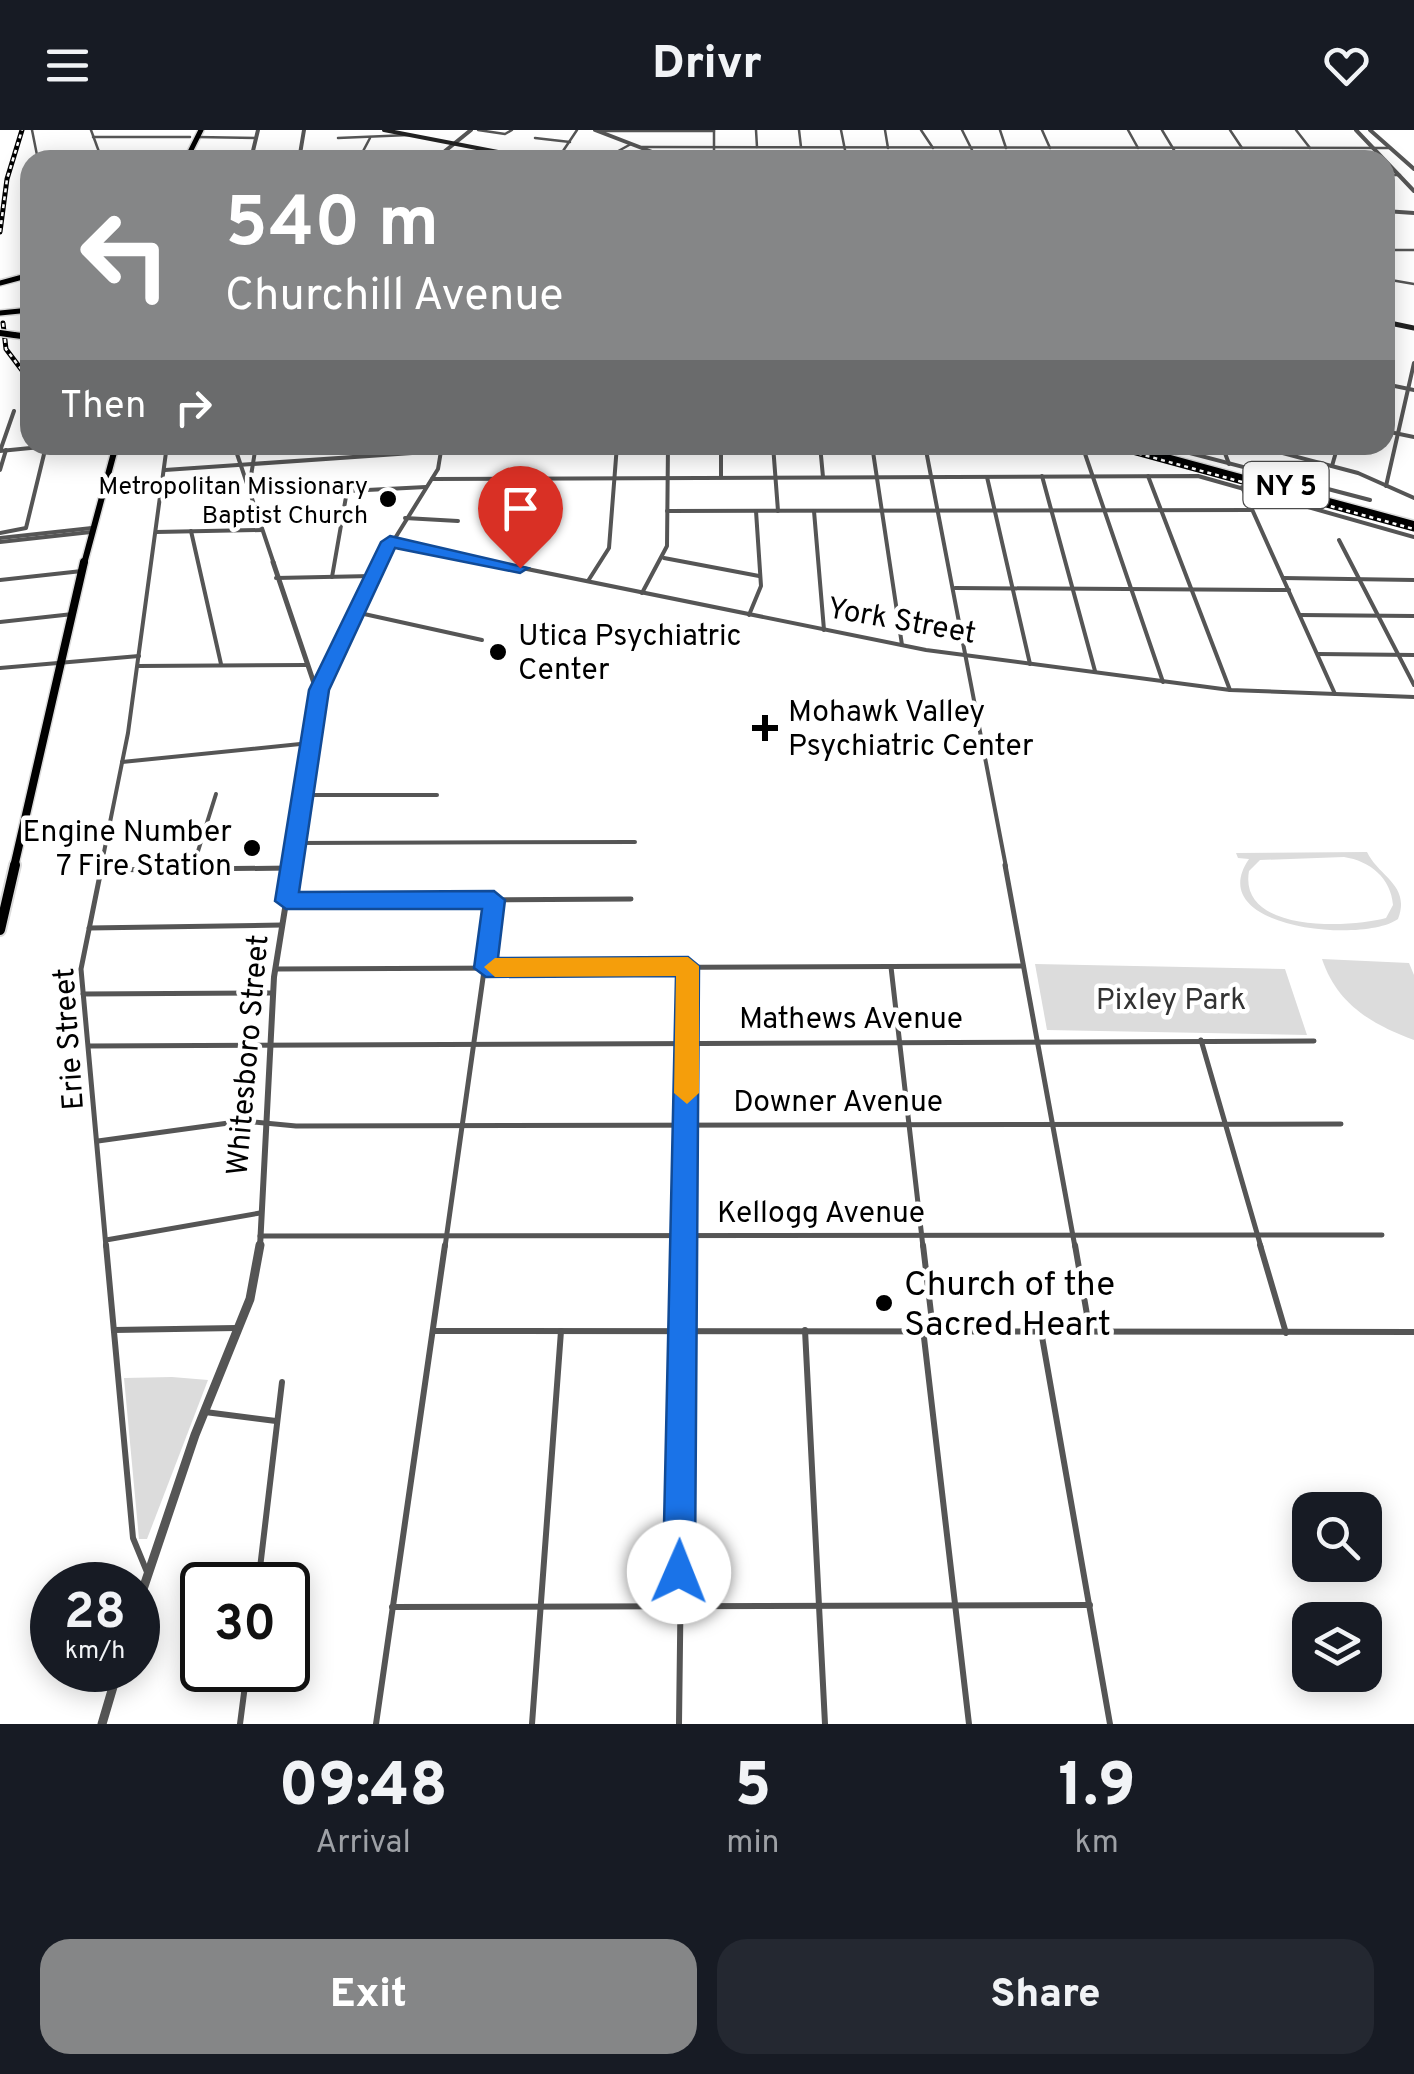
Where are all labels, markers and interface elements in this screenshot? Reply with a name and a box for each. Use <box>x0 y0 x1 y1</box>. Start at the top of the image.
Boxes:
text: Drivr <box>652 37 762 94</box>
icon: menu <box>40 38 95 93</box>
icon: heart <box>1319 38 1374 93</box>
text: 540 m <box>225 182 439 271</box>
icon: left <box>60 190 190 320</box>
text: Churchill Avenue <box>225 269 564 326</box>
icon: right <box>166 380 221 435</box>
text: Then <box>60 383 146 432</box>
road number: NY 5 <box>1244 462 1328 508</box>
pin <box>478 466 563 569</box>
place label: Metropolitan Missionary Baptist Church <box>98 472 368 533</box>
icon: arrive <box>493 481 548 536</box>
marker: Metropolitan Missionary Baptist Church <box>377 488 399 510</box>
street label: York Street <box>824 591 979 654</box>
place label: Utica Psychiatric Center <box>518 619 742 690</box>
marker: Utica Psychiatric Center <box>487 641 509 663</box>
place label: Mohawk Valley Psychiatric Center <box>788 695 1034 766</box>
marker: Mohawk Valley Psychiatric Center <box>752 715 778 741</box>
place label: Engine Number 7 Fire Station <box>23 815 232 886</box>
marker: Engine Number 7 Fire Station <box>241 837 263 859</box>
street label: Whitesboro Street <box>221 933 278 1177</box>
street label: Erie Street <box>47 966 94 1111</box>
park label: Pixley Park <box>1096 983 1246 1020</box>
street label: Mathews Avenue <box>739 1002 963 1039</box>
street label: Downer Avenue <box>733 1085 943 1122</box>
street label: Kellogg Avenue <box>717 1196 925 1233</box>
place label: Church of the Sacred Heart <box>904 1264 1115 1348</box>
marker: Church of the Sacred Heart <box>873 1292 895 1314</box>
map controls <box>1292 1492 1382 1692</box>
button: search <box>1292 1492 1382 1582</box>
position arrow <box>627 1520 731 1624</box>
speed limit sign: 30 <box>180 1562 310 1692</box>
text: 28 <box>64 1583 126 1646</box>
button: layers <box>1292 1602 1382 1692</box>
text: km/h <box>65 1636 125 1668</box>
text: 09:48 <box>279 1751 448 1827</box>
text: 5 <box>735 1751 771 1827</box>
text: 1.9 <box>1058 1751 1135 1827</box>
text: Arrival <box>315 1824 411 1864</box>
text: min <box>726 1824 780 1864</box>
text: km <box>1075 1824 1119 1864</box>
button: Exit <box>40 1939 697 2054</box>
button: Share <box>717 1939 1374 2054</box>

